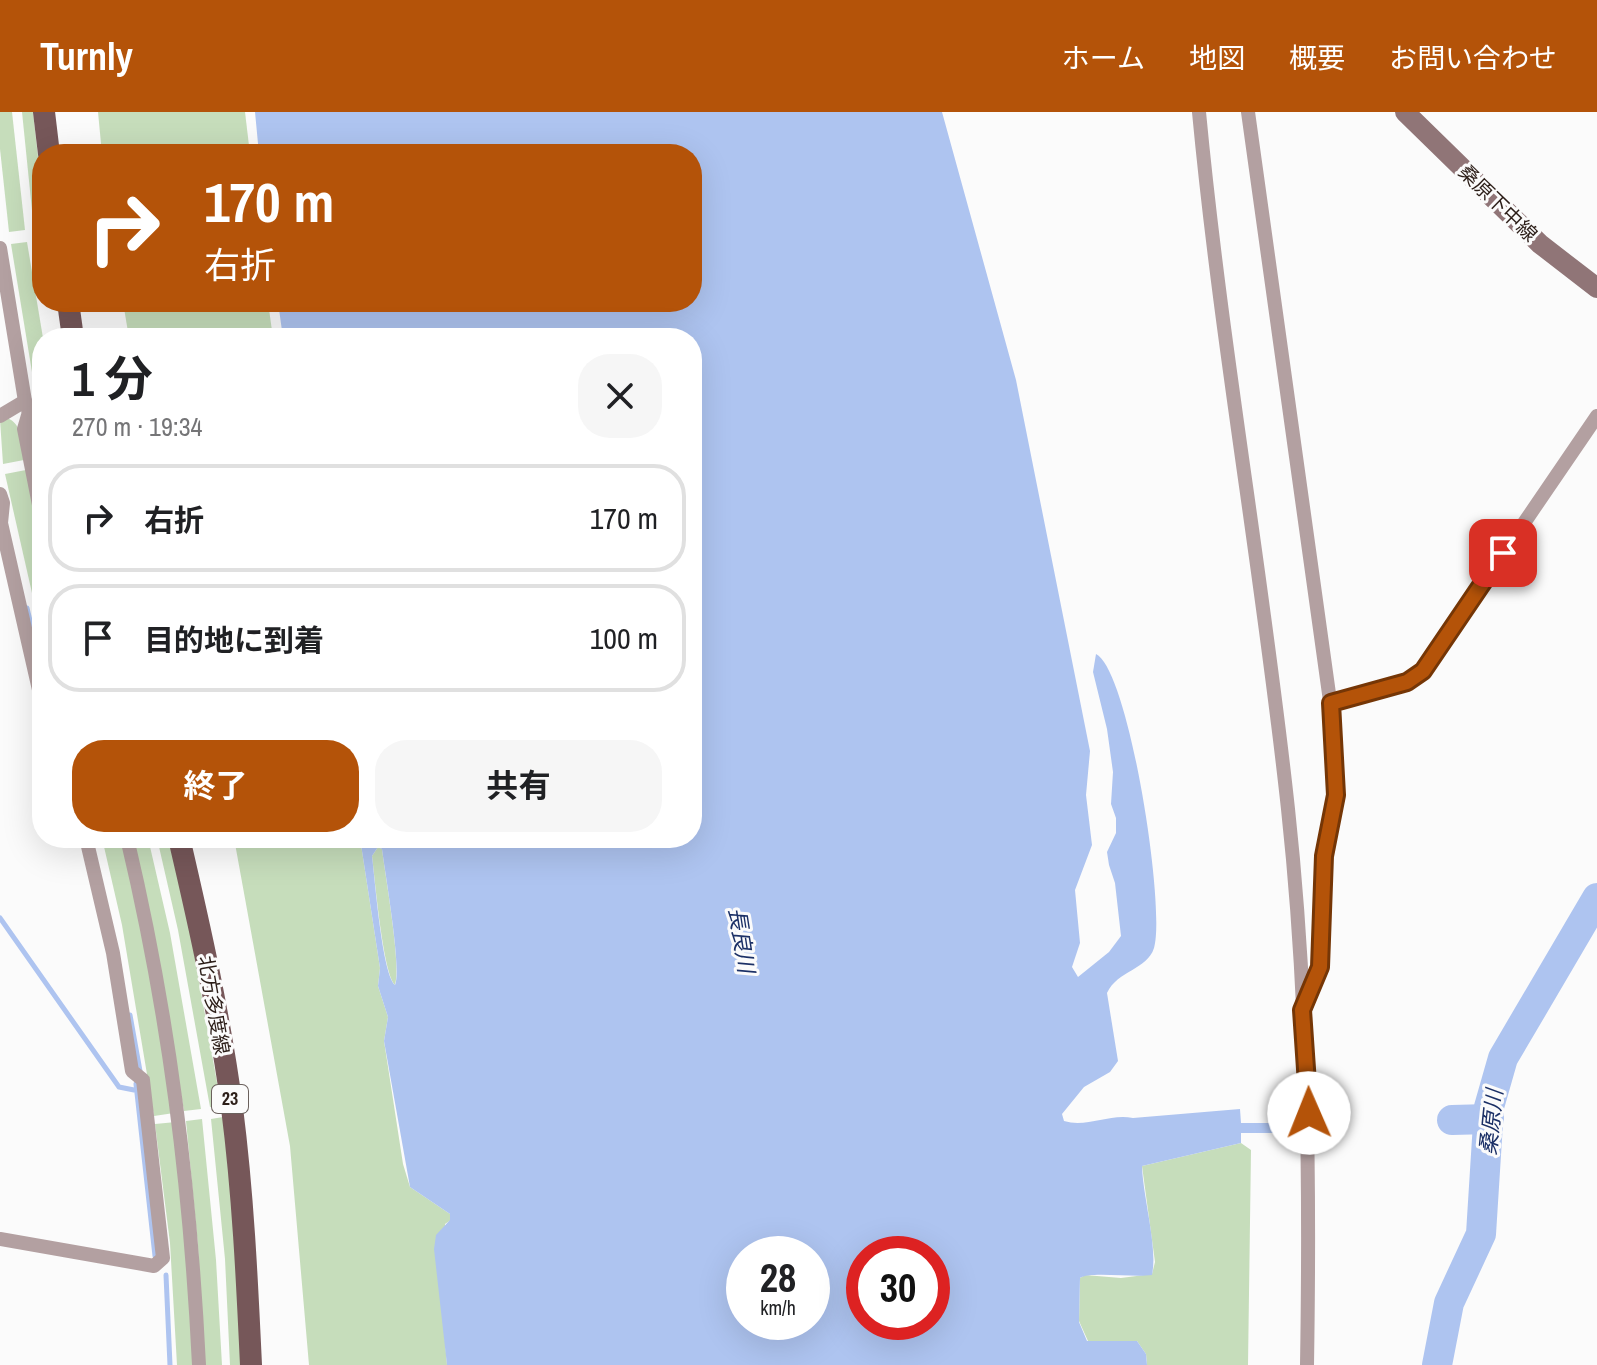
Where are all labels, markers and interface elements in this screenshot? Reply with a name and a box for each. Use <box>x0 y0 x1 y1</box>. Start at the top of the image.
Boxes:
text: Turnly <box>40 31 133 82</box>
text: ホーム <box>1062 39 1145 77</box>
text: 地図 <box>1189 39 1245 77</box>
text: 概要 <box>1289 39 1345 77</box>
text: お問い合わせ <box>1389 39 1557 77</box>
street label: 桑原下中線 <box>1453 158 1544 247</box>
text: 170 m <box>204 164 334 239</box>
icon: right <box>72 176 176 280</box>
text: 右折 <box>204 241 276 289</box>
text: 1 分 <box>72 346 153 411</box>
button: close <box>578 354 662 438</box>
text: 270 m · 19:34 <box>72 409 202 444</box>
icon: right <box>76 496 120 540</box>
text: 170 m <box>590 498 658 538</box>
text: 右折 <box>144 500 204 540</box>
pin <box>1469 519 1537 587</box>
icon: arrive <box>1481 531 1525 575</box>
icon: arrive <box>76 616 120 660</box>
text: 100 m <box>590 618 658 658</box>
text: 目的地に到着 <box>144 620 324 660</box>
button: 終了 <box>72 740 359 832</box>
button: 共有 <box>375 740 662 832</box>
water label: 長良川 <box>722 905 762 977</box>
street label: 北方多度線 <box>193 953 236 1056</box>
position arrow <box>1267 1071 1351 1155</box>
road number: 23 <box>212 1085 248 1113</box>
water label: 桑原川 <box>1473 1086 1510 1156</box>
speed limit sign: 30 <box>846 1236 950 1340</box>
text: 28 <box>760 1251 796 1304</box>
text: km/h <box>760 1294 796 1321</box>

